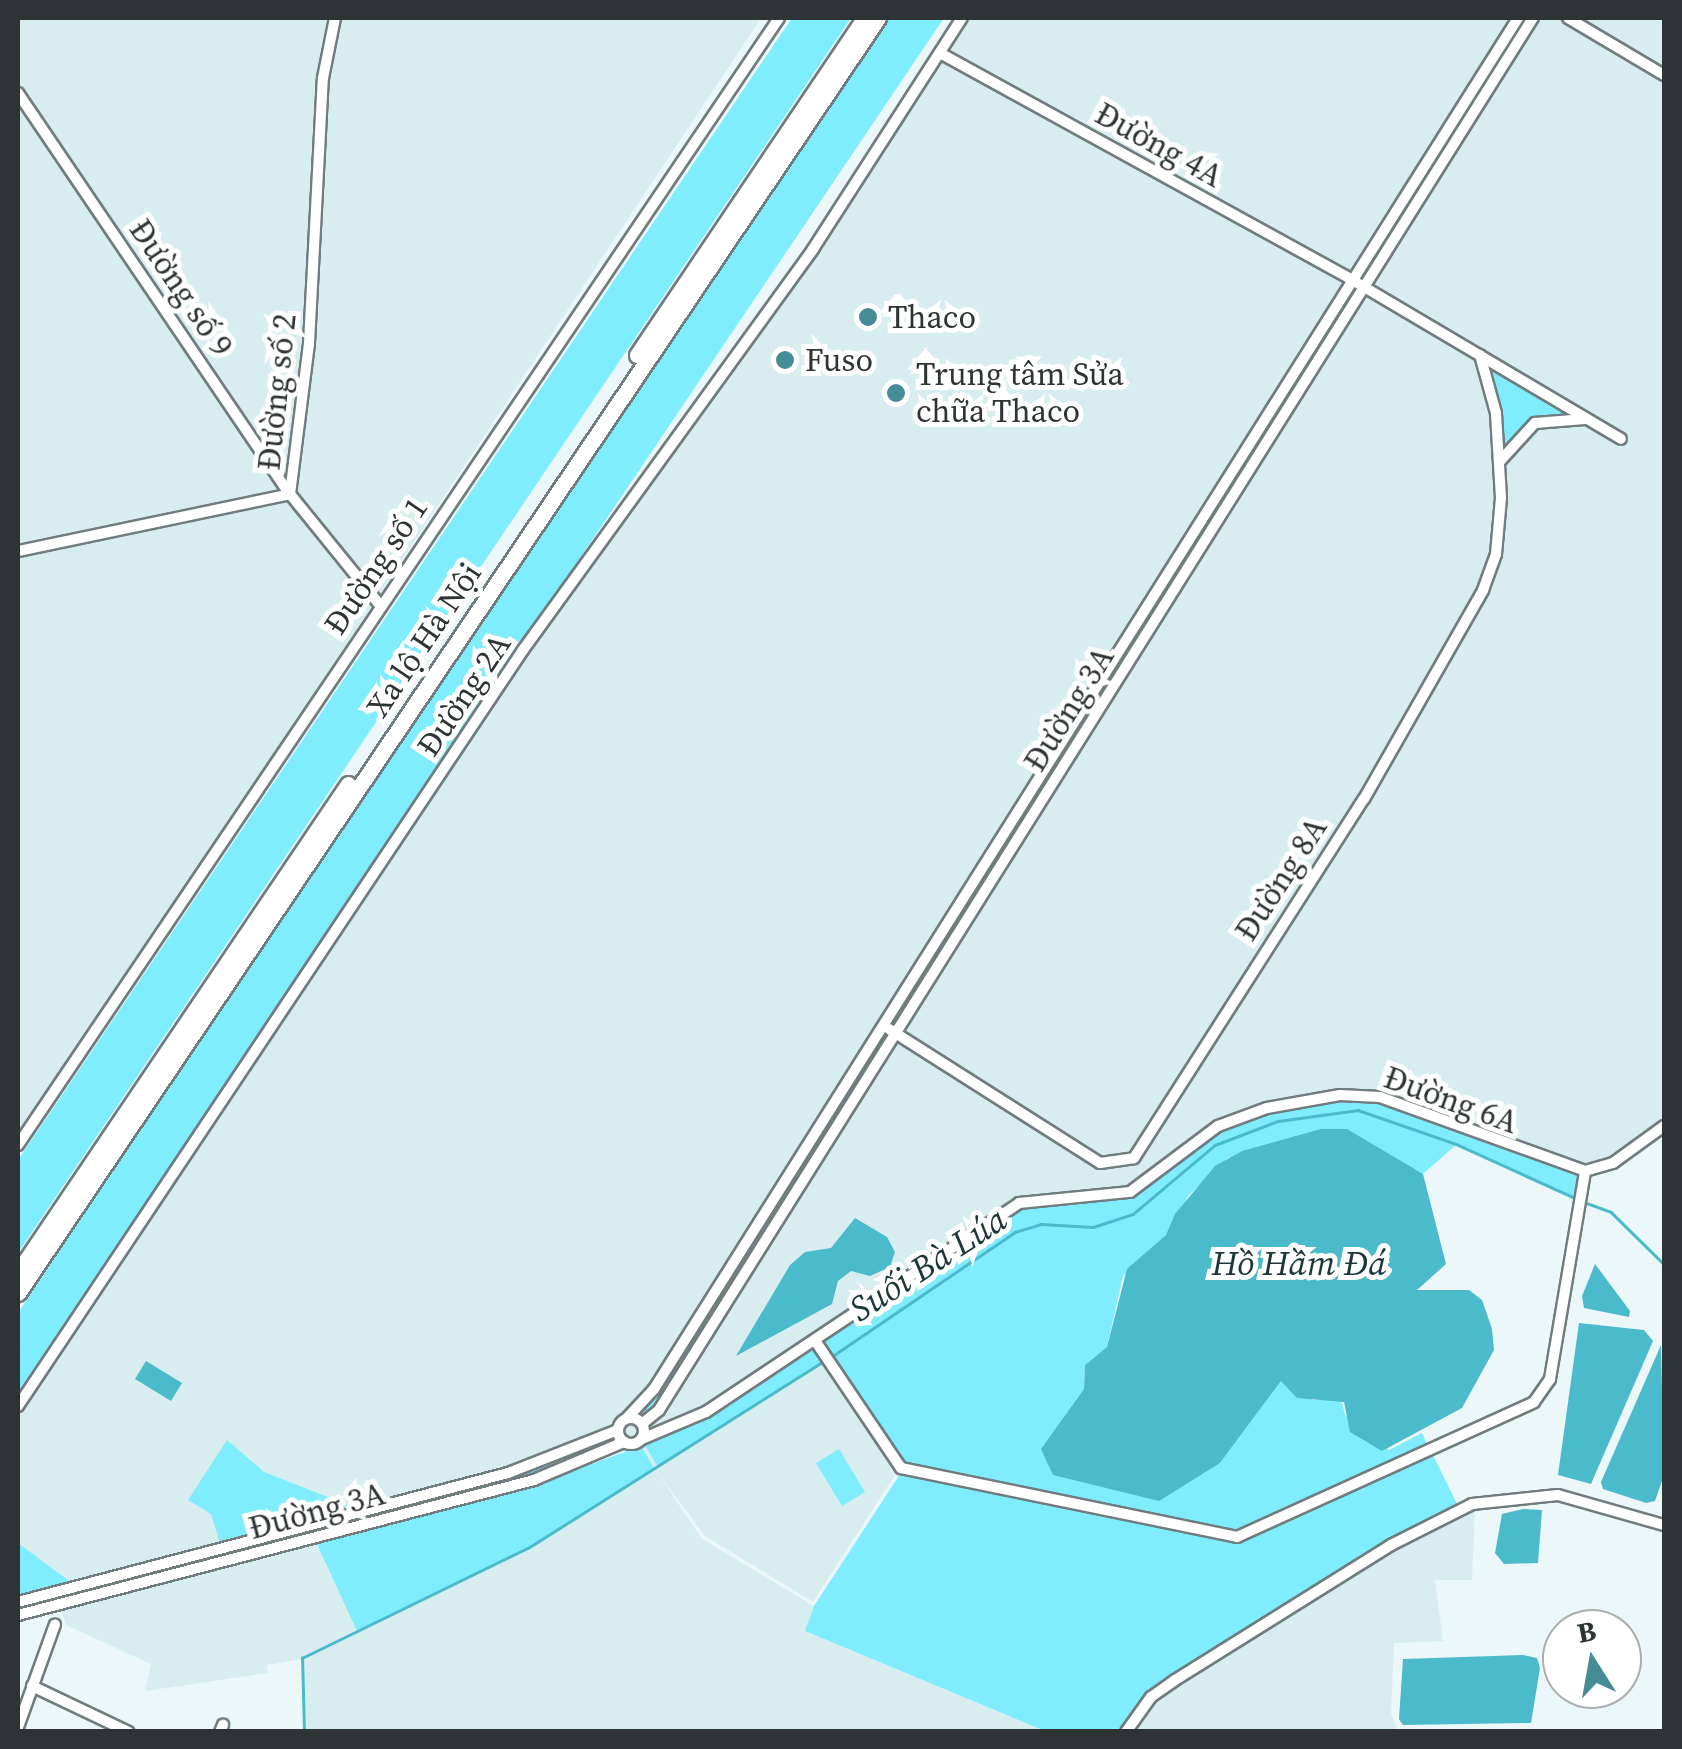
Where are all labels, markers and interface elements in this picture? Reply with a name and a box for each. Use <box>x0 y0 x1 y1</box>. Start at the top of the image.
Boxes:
street label: Đường 4A <box>1089 94 1229 196</box>
street label: Đường số 9 <box>121 212 241 364</box>
place label: Thaco <box>888 298 976 336</box>
marker: Thaco <box>857 306 879 328</box>
street label: Đường số 2 <box>250 312 304 472</box>
place label: Fuso <box>805 341 873 379</box>
marker: Fuso <box>774 349 796 371</box>
place label: Trung tâm Sửa chữa Thaco <box>916 356 1124 431</box>
marker: Trung tâm Sửa chữa Thaco <box>885 382 907 404</box>
street label: Đường số 1 <box>316 490 436 642</box>
street label: Xa lộ Hà Nội <box>358 556 490 724</box>
street label: Đường 2A <box>409 626 519 764</box>
street label: Đường 3A <box>1016 640 1122 778</box>
street label: Đường 8A <box>1227 810 1335 948</box>
street label: Đường 6A <box>1379 1058 1523 1142</box>
water label: Suối Bà Lúa <box>842 1198 1014 1330</box>
water label: Hồ Hầm Đá <box>1212 1242 1386 1284</box>
street label: Đường 3A <box>245 1474 389 1548</box>
north arrow <box>1542 1609 1642 1709</box>
text: B <box>1574 1611 1599 1652</box>

